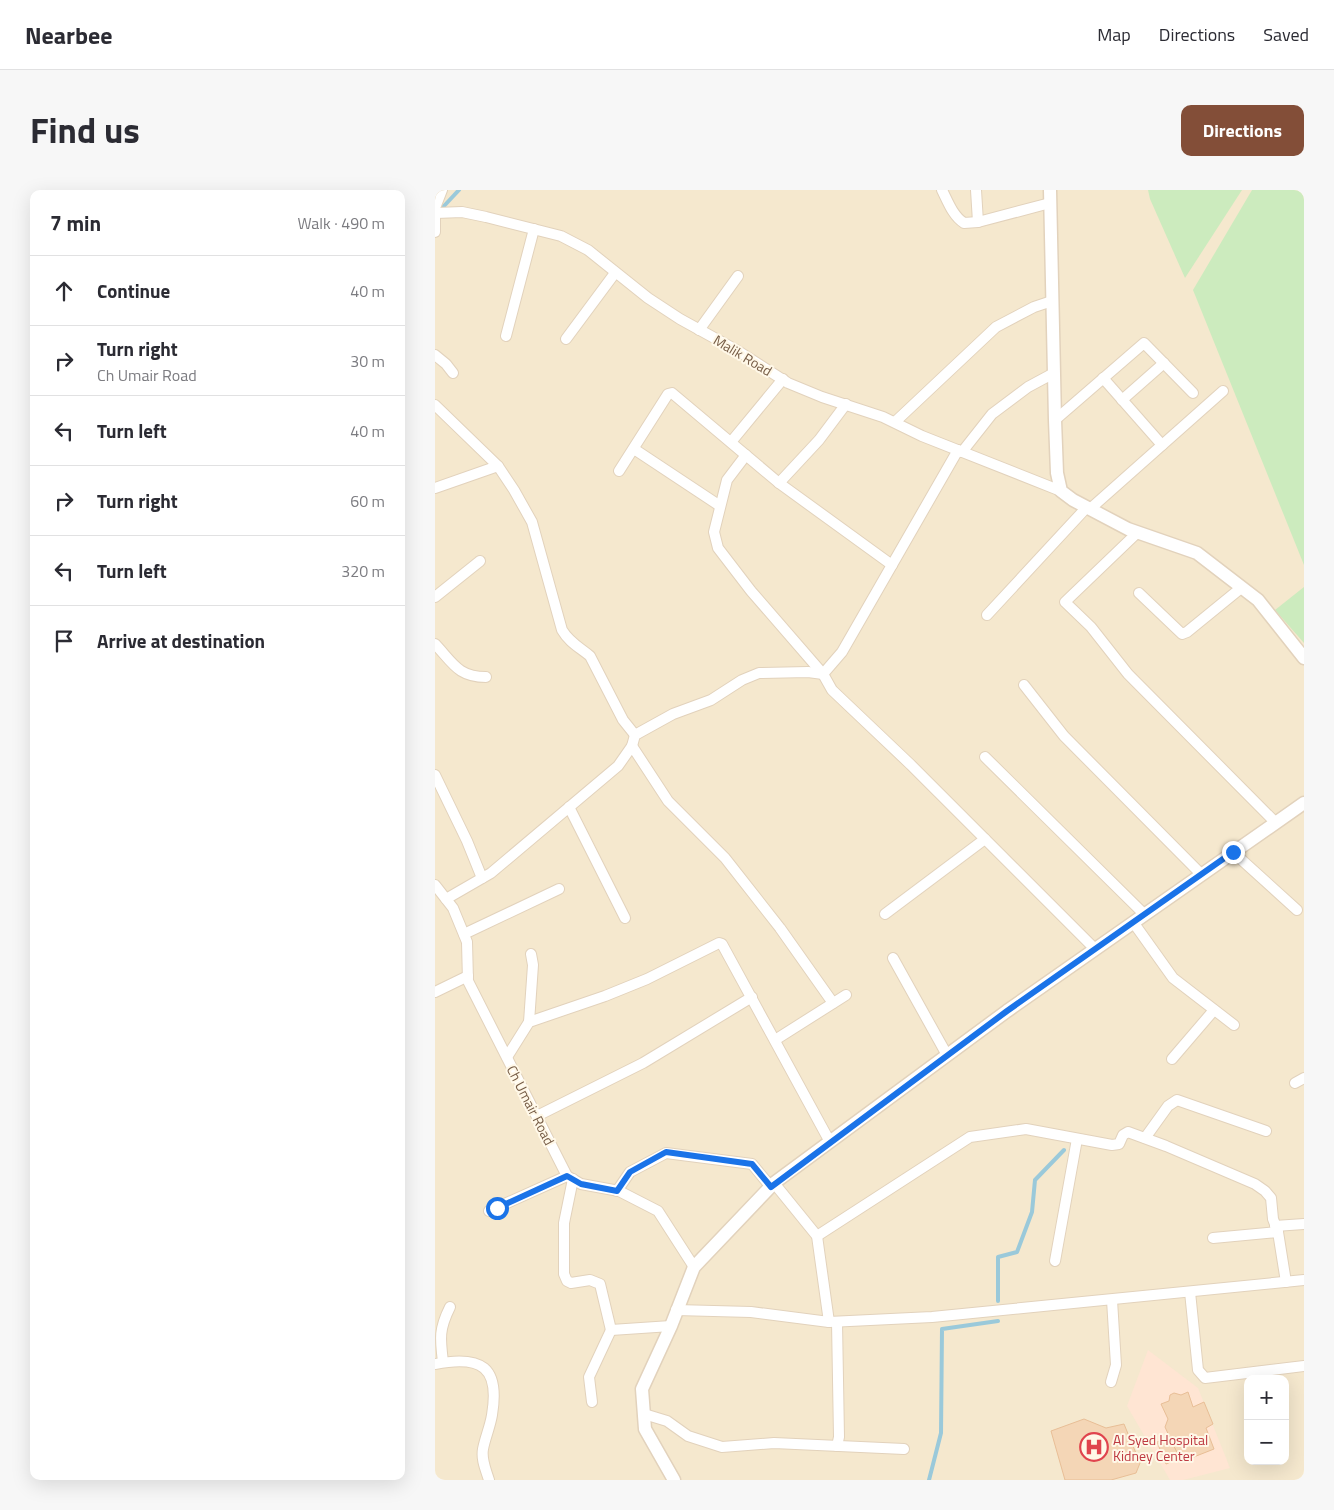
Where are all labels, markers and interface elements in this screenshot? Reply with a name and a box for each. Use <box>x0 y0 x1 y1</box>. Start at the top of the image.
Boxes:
text: Nearbee <box>25 17 112 53</box>
text: Map <box>1097 21 1131 48</box>
text: Directions <box>1159 21 1235 48</box>
text: Saved <box>1263 21 1309 48</box>
text: Find us <box>30 103 140 157</box>
button: Directions <box>1181 105 1304 156</box>
text: 7 min <box>50 207 101 239</box>
text: Walk · 490 m <box>297 211 385 235</box>
text: Continue <box>97 276 170 305</box>
icon: ahead <box>50 277 78 305</box>
text: 40 m <box>350 279 385 303</box>
street label: Malik Road <box>710 329 776 381</box>
text: Turn right <box>97 334 178 363</box>
icon: right <box>50 347 78 375</box>
text: 30 m <box>350 349 385 373</box>
text: Ch Umair Road <box>97 363 197 387</box>
text: Turn left <box>97 416 167 445</box>
icon: left <box>50 417 78 445</box>
text: 40 m <box>350 419 385 443</box>
text: Turn right <box>97 486 178 515</box>
icon: right <box>50 487 78 515</box>
text: 60 m <box>350 489 385 513</box>
text: Turn left <box>97 556 167 585</box>
icon: left <box>50 557 78 585</box>
text: 320 m <box>341 559 385 583</box>
text: Arrive at destination <box>97 626 265 655</box>
icon: arrive <box>50 627 78 655</box>
route end <box>1222 841 1245 864</box>
street label: Ch Umair Road <box>502 1061 560 1149</box>
route start <box>486 1197 509 1220</box>
map controls <box>1244 1375 1289 1465</box>
button: + <box>1244 1375 1289 1420</box>
button: − <box>1244 1420 1289 1465</box>
place label: Al Syed Hospital Kidney Center <box>1113 1429 1208 1466</box>
hospital icon: Al Syed Hospital Kidney Center <box>1079 1432 1109 1462</box>

